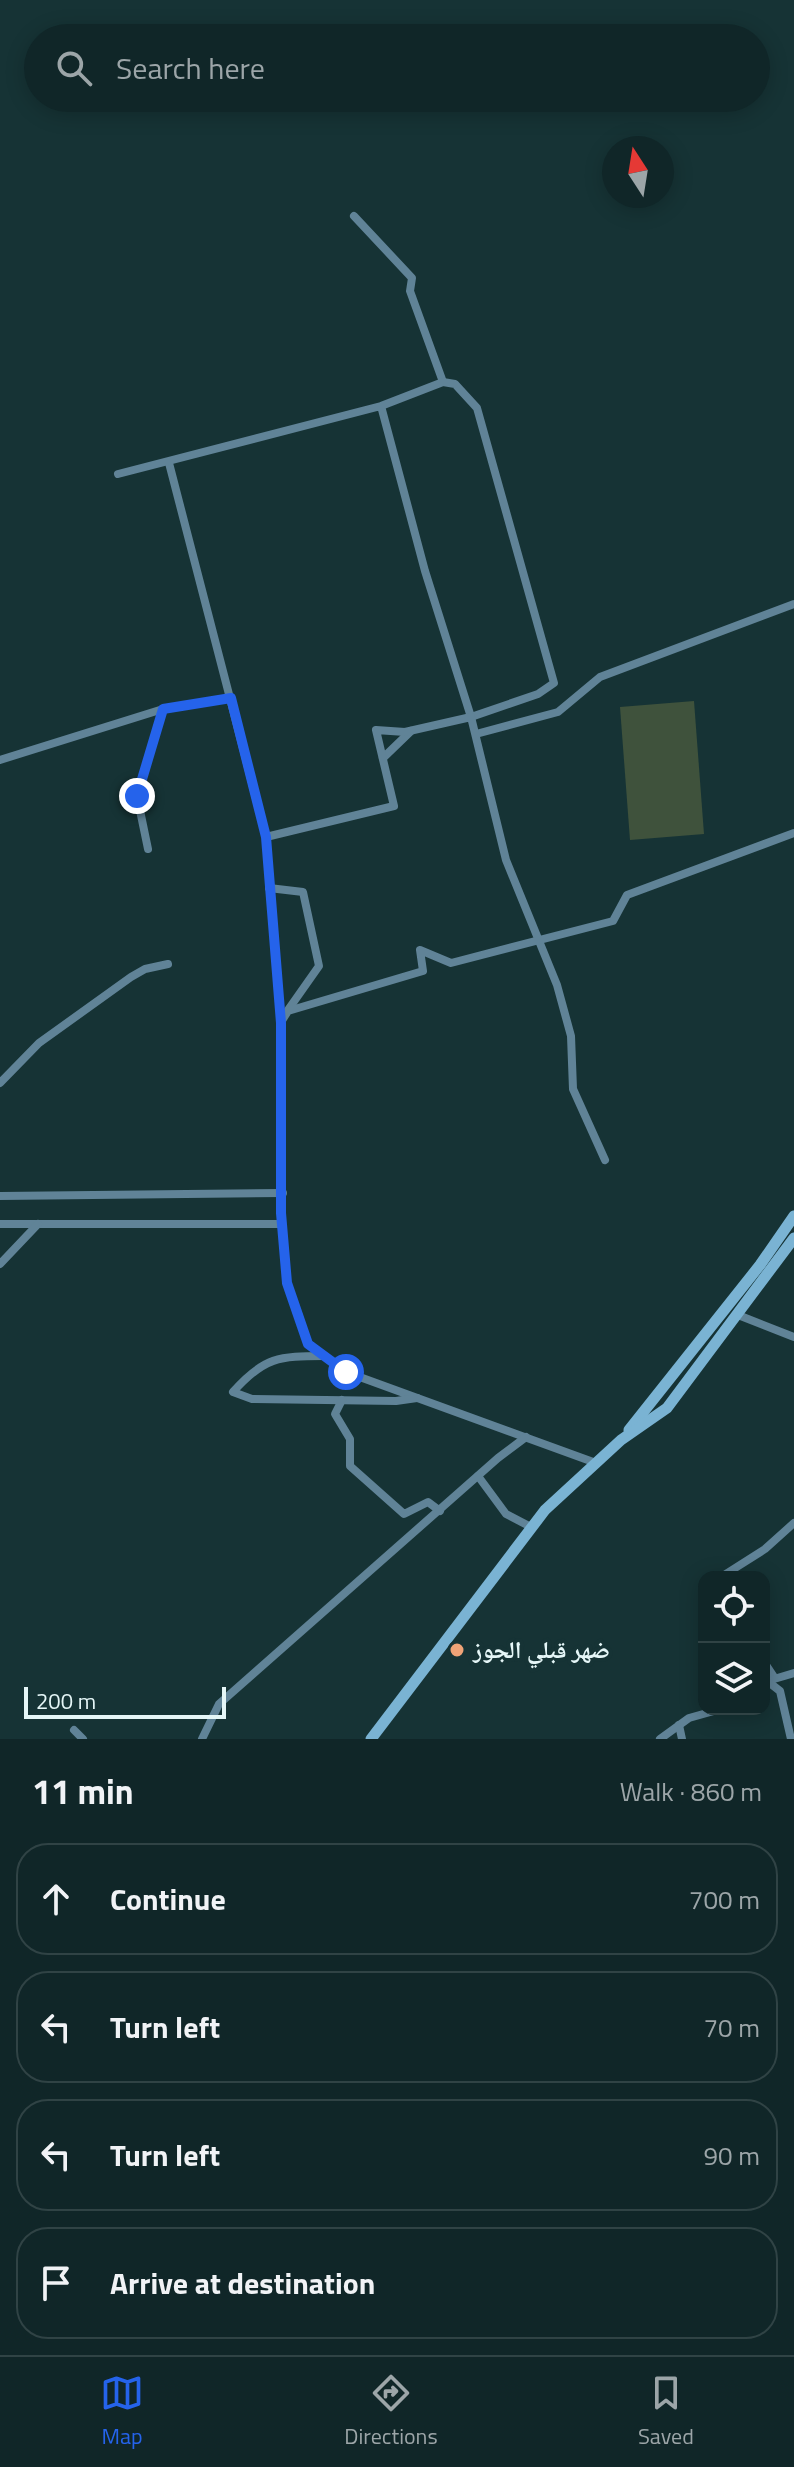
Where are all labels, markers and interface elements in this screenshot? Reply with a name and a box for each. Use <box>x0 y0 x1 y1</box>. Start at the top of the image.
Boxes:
search box <box>24 24 770 112</box>
text: Search here <box>116 45 265 91</box>
icon: search <box>52 46 96 90</box>
north arrow <box>602 136 674 208</box>
route end <box>119 778 155 814</box>
route start <box>328 1354 364 1390</box>
map controls <box>698 1571 770 1715</box>
button: locate <box>698 1571 770 1643</box>
place label: ضهر قبلي الجوز <box>472 1631 610 1669</box>
marker: ضهر قبلي الجوز <box>448 1641 466 1659</box>
button: layers <box>698 1643 770 1715</box>
scale bar <box>24 1683 226 1719</box>
text: 200 m <box>36 1684 96 1718</box>
text: 11 min <box>32 1765 134 1817</box>
text: Walk · 860 m <box>620 1772 762 1811</box>
text: Continue <box>110 1876 226 1922</box>
icon: ahead <box>34 1877 78 1921</box>
text: 700 m <box>689 1880 760 1919</box>
text: Turn left <box>110 2004 220 2050</box>
icon: left <box>34 2005 78 2049</box>
text: 70 m <box>703 2008 760 2047</box>
text: Turn left <box>110 2132 220 2178</box>
icon: left <box>34 2133 78 2177</box>
text: 90 m <box>703 2136 760 2175</box>
text: Arrive at destination <box>110 2260 375 2306</box>
icon: arrive <box>34 2261 78 2305</box>
tab: Map <box>100 2371 144 2453</box>
tab: Directions <box>344 2371 438 2453</box>
tab: Saved <box>638 2371 694 2453</box>

